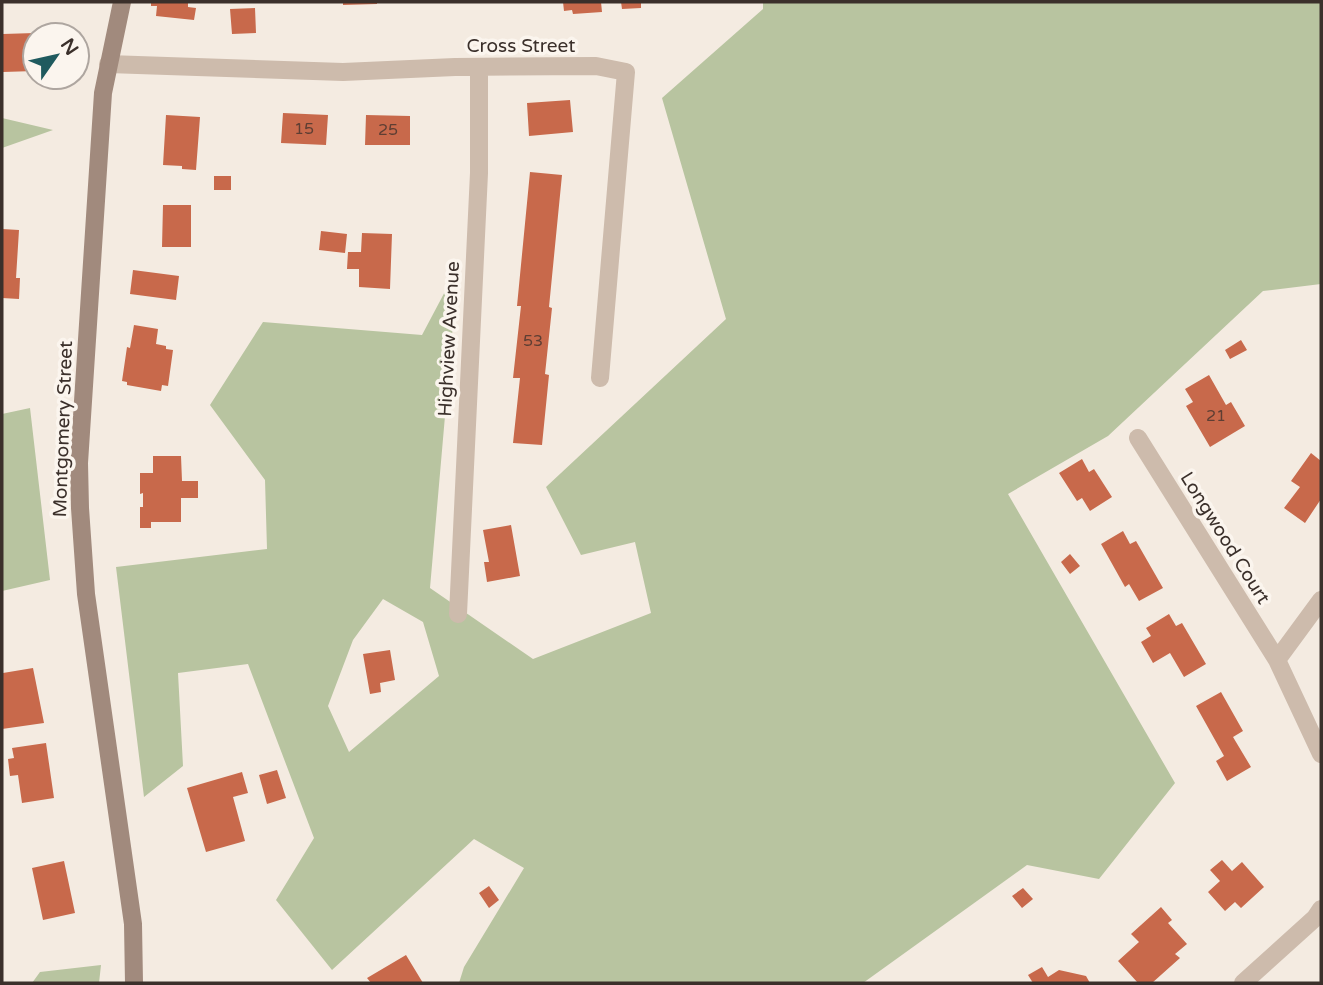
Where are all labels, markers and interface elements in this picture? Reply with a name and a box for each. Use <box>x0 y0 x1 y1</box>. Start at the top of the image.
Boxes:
north arrow <box>21 21 91 91</box>
text: N <box>56 35 83 60</box>
street label: Cross Street <box>466 35 576 57</box>
house number: 15 <box>294 119 314 139</box>
house number: 25 <box>378 120 398 140</box>
street label: Highview Avenue <box>434 261 464 417</box>
house number: 53 <box>523 331 543 351</box>
street label: Montgomery Street <box>49 340 77 518</box>
house number: 21 <box>1206 406 1226 426</box>
street label: Longwood Court <box>1176 468 1274 608</box>

